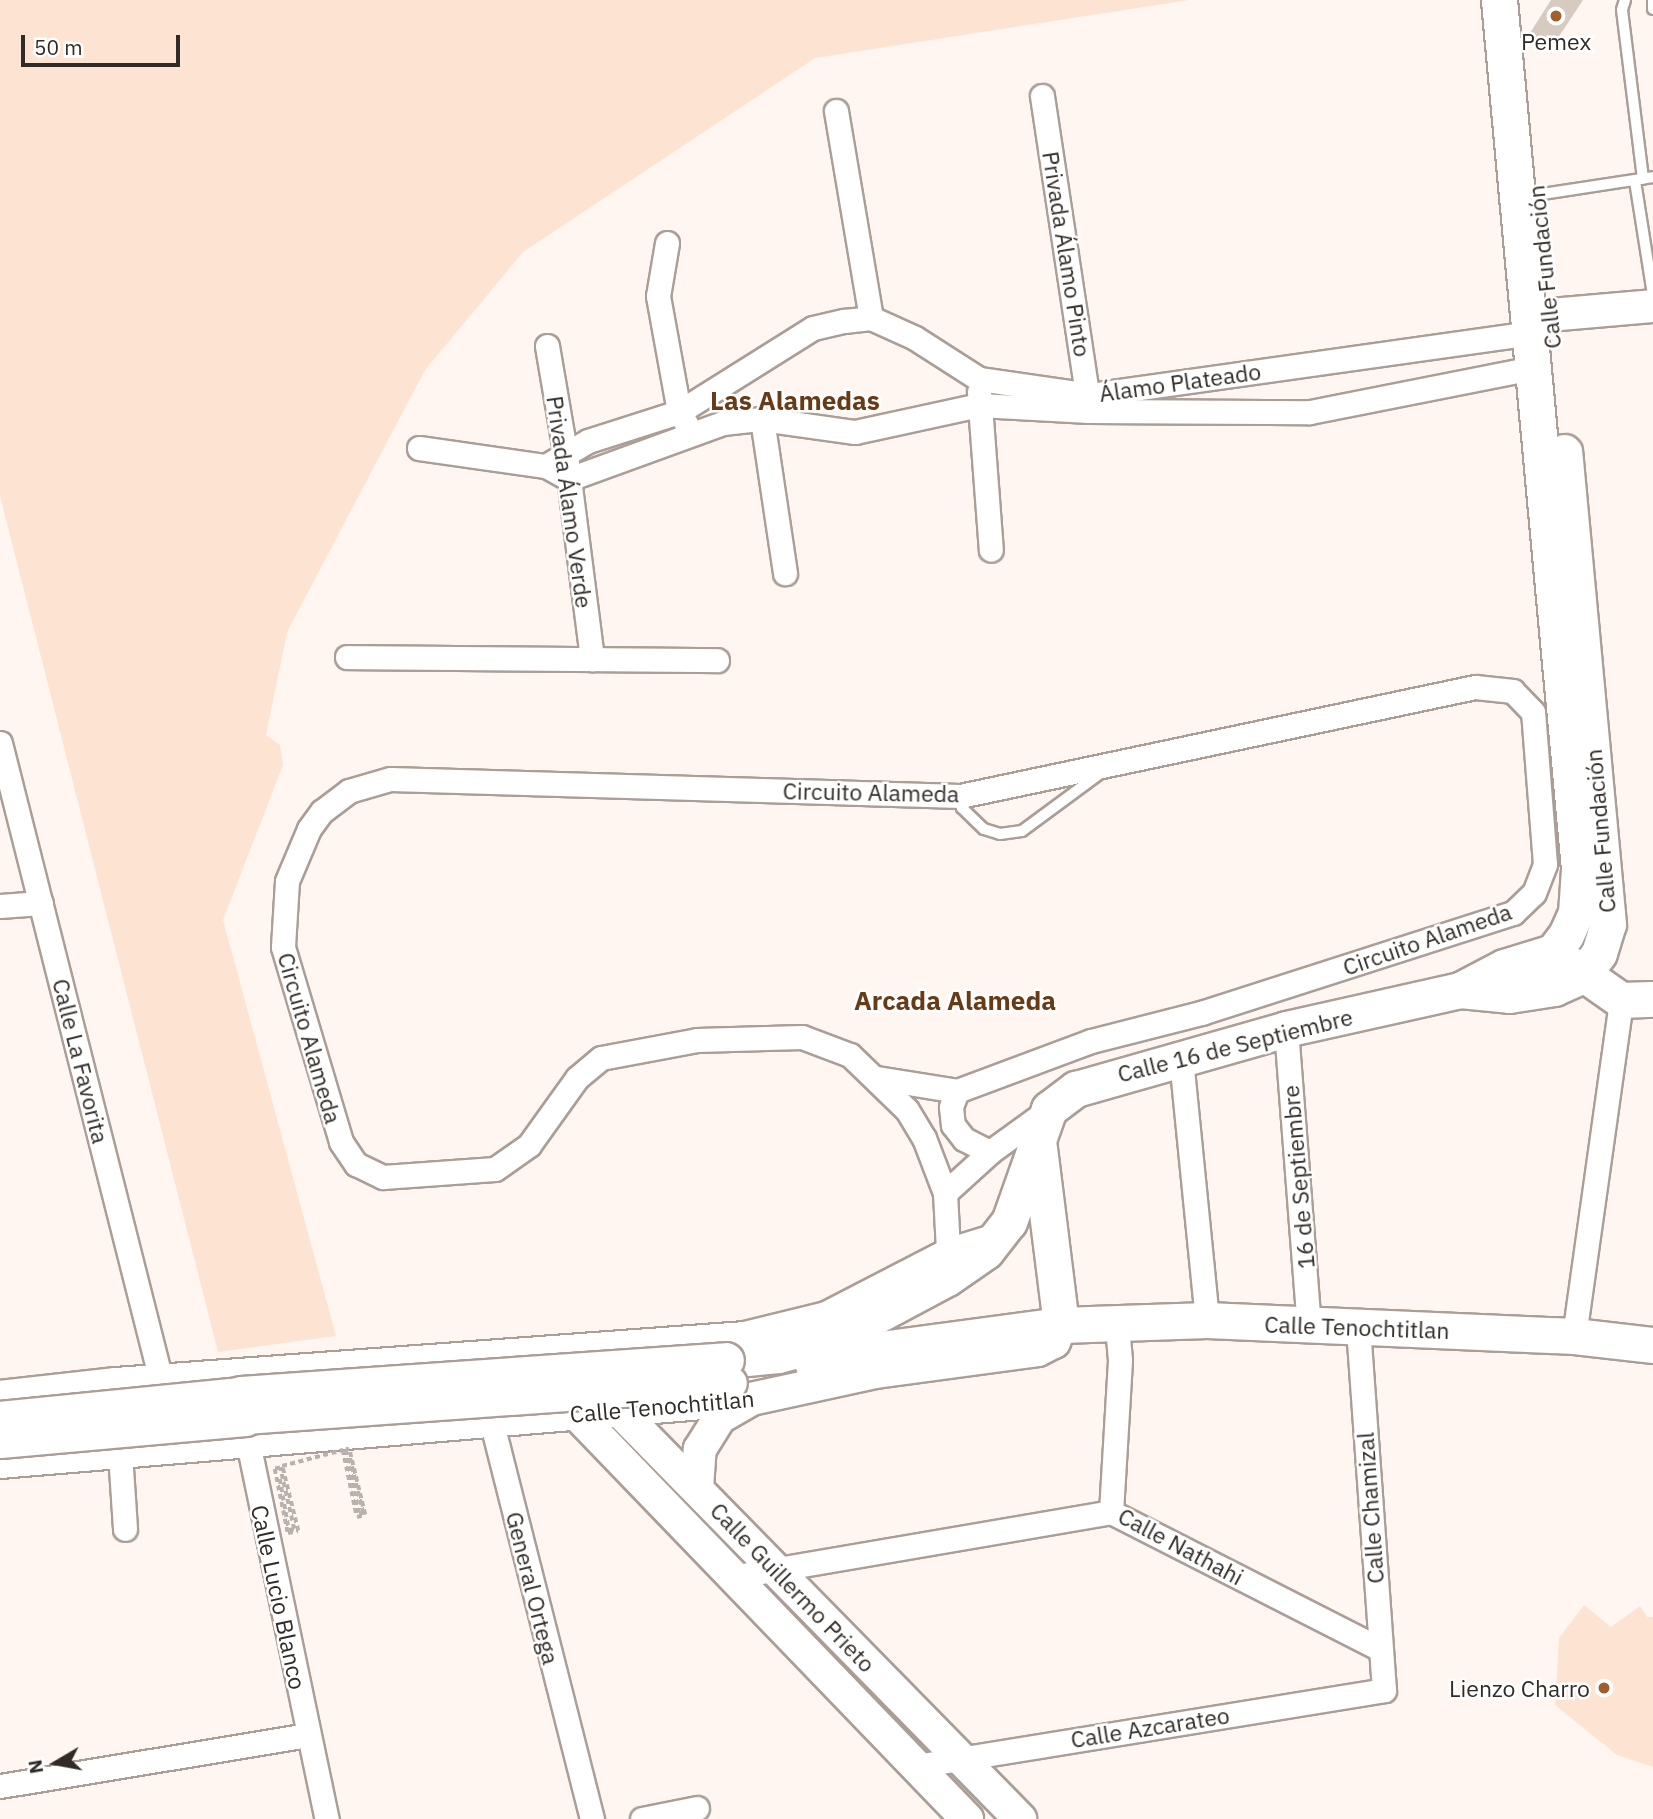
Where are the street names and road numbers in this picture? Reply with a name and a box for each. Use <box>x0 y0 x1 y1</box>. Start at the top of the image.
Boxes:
street label: Privada Álamo Pinto <box>1037 149 1097 359</box>
street label: Calle Fundación <box>1522 184 1566 350</box>
street label: Álamo Plateado <box>1097 357 1263 407</box>
street label: Privada Álamo Verde <box>541 394 599 610</box>
street label: Calle Fundación <box>1579 748 1621 914</box>
street label: Circuito Alameda <box>782 777 960 807</box>
street label: Circuito Alameda <box>1339 897 1515 981</box>
street label: Circuito Alameda <box>272 949 348 1127</box>
street label: Calle La Favorita <box>47 976 115 1146</box>
street label: Calle 16 de Septiembre <box>1115 1002 1355 1088</box>
street label: 16 de Septiembre <box>1276 1084 1320 1270</box>
street label: Calle Tenochtitlan <box>1264 1310 1450 1344</box>
street label: Calle Tenochtitlan <box>568 1384 756 1428</box>
street label: Calle Chamizal <box>1351 1431 1389 1585</box>
street label: Calle Guillermo Prieto <box>705 1496 881 1678</box>
street label: Calle Nathahi <box>1114 1501 1248 1591</box>
street label: Calle Lucio Blanco <box>246 1502 312 1692</box>
street label: General Ortega <box>501 1509 565 1667</box>
street label: Calle Azcarateo <box>1069 1701 1231 1753</box>

